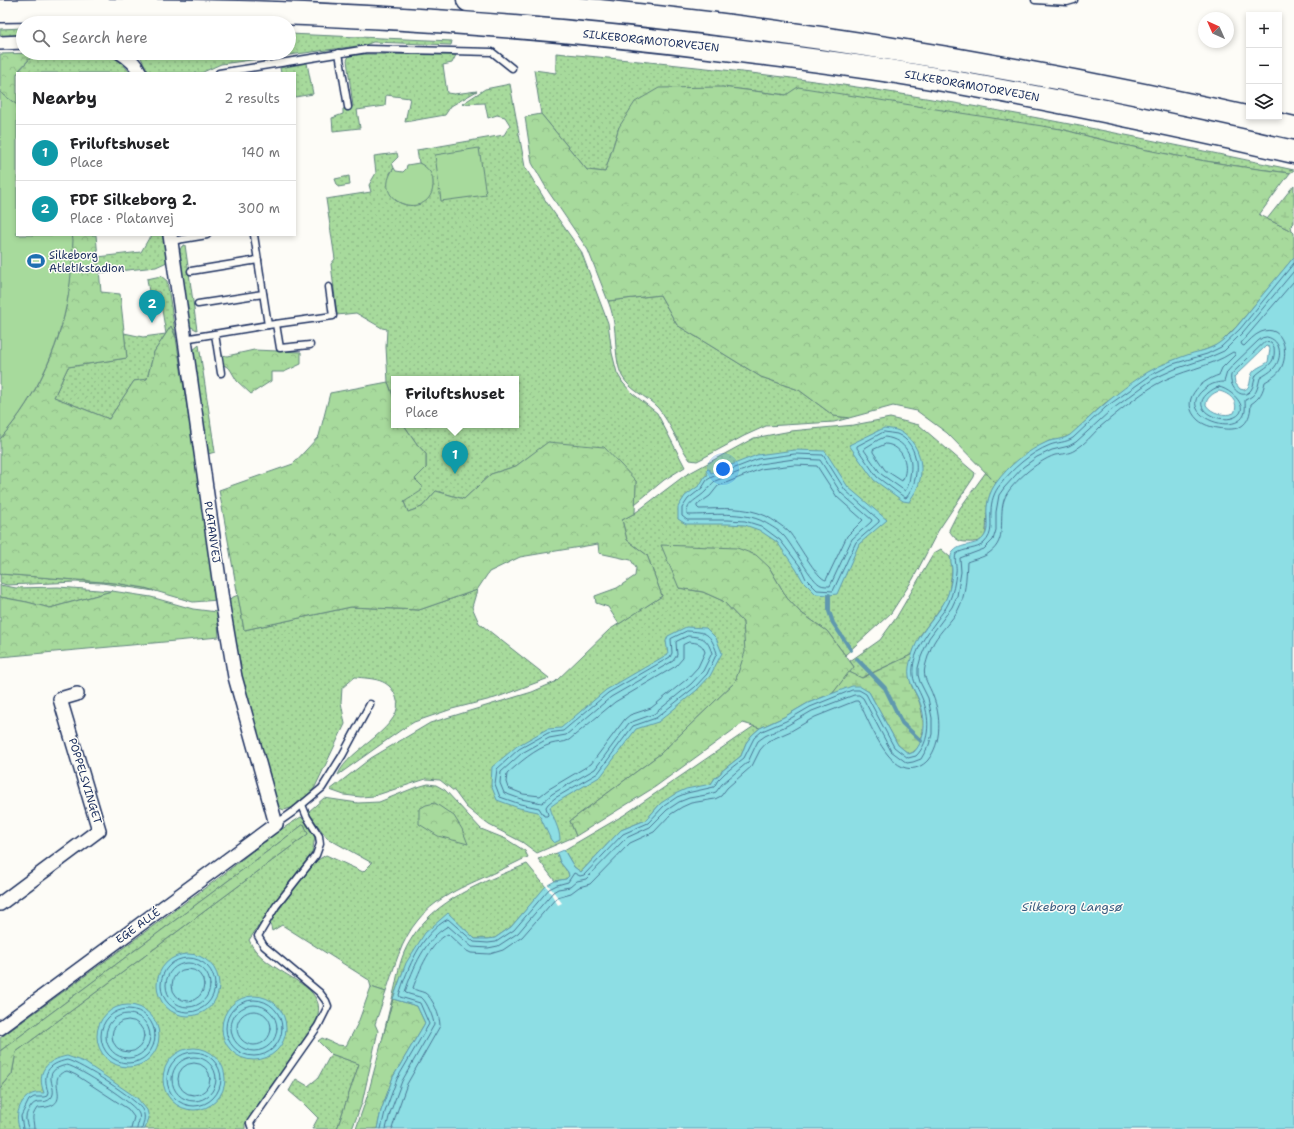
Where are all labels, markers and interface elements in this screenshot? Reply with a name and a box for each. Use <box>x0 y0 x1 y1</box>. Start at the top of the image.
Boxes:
north arrow <box>1198 12 1234 48</box>
map controls <box>1246 12 1282 120</box>
button: + <box>1246 12 1282 48</box>
search box <box>16 16 296 60</box>
street label: SILKEBORGMOTORVEJEN <box>582 26 720 56</box>
icon: search <box>30 27 52 49</box>
text: Search here <box>62 28 148 48</box>
button: − <box>1246 48 1282 84</box>
street label: SILKEBORGMOTORVEJEN <box>903 67 1041 105</box>
button: layers <box>1246 84 1282 120</box>
text: Nearby <box>32 87 97 109</box>
text: 2 results <box>224 90 280 107</box>
text: Friluftshuset <box>70 134 170 154</box>
text: 1 <box>42 144 48 161</box>
text: 140 m <box>241 144 280 161</box>
text: Place <box>70 154 103 171</box>
text: FDF Silkeborg 2. <box>70 190 197 210</box>
text: 2 <box>40 200 50 217</box>
text: 300 m <box>237 200 280 217</box>
text: Place · Platanvej <box>70 210 174 227</box>
place label: Silkeborg Atletikstadion <box>49 248 125 276</box>
sports icon: Silkeborg Atletikstadion <box>26 251 46 271</box>
pin: 2 <box>139 290 165 323</box>
popup <box>391 376 519 428</box>
text: Friluftshuset <box>405 384 505 404</box>
text: Place <box>405 404 438 421</box>
pin: 1 <box>442 441 468 474</box>
your location <box>713 459 733 479</box>
street label: PLATANVEJ <box>200 500 224 564</box>
street label: POPPELSVINGET <box>65 736 105 826</box>
water label: Silkeborg Langsø <box>1022 899 1123 915</box>
street label: EGE ALLÉ <box>112 904 163 947</box>

